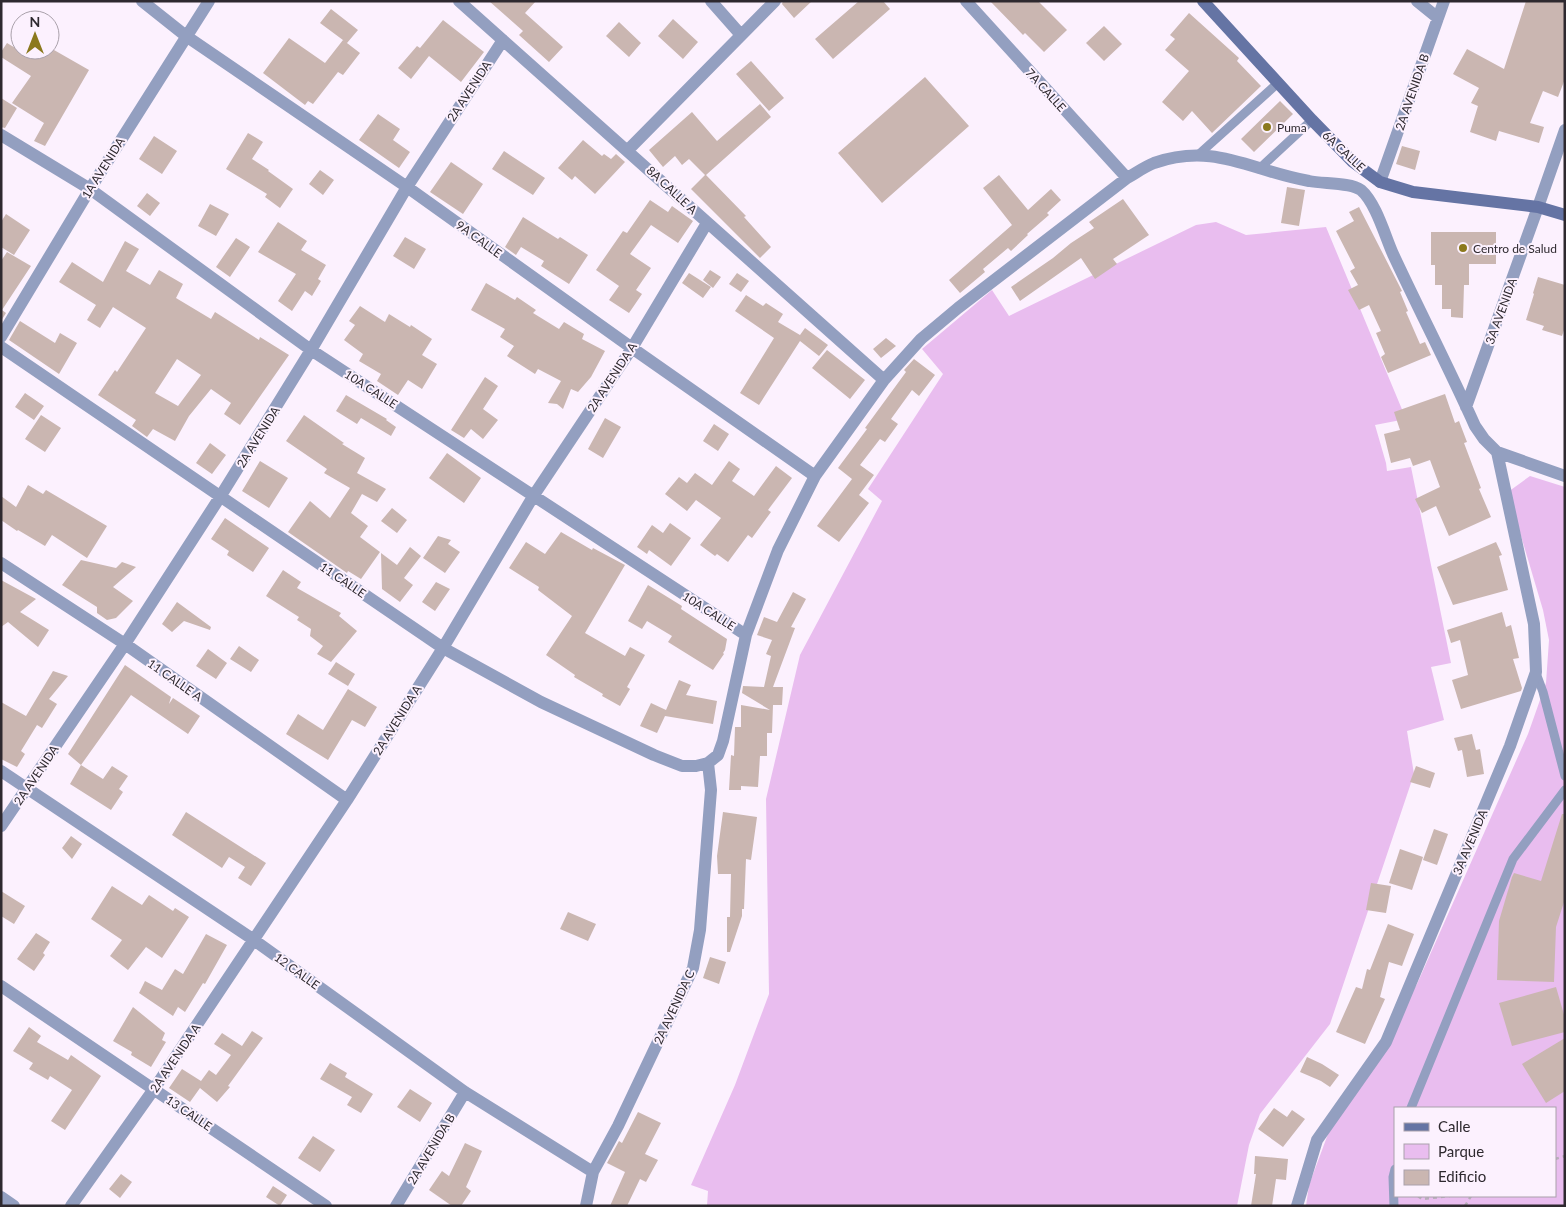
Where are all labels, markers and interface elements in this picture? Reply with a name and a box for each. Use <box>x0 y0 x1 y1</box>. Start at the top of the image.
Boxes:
north arrow <box>10 10 60 60</box>
text: N <box>30 13 40 30</box>
street label: 2A AVENIDA B <box>1392 52 1432 132</box>
street label: 2A AVENIDA <box>444 57 495 124</box>
street label: 7A CALLE <box>1023 65 1069 115</box>
place label: Puma <box>1277 120 1307 135</box>
marker: Puma <box>1261 121 1273 133</box>
street label: 6A CALLE <box>1319 127 1369 175</box>
street label: 1A AVENIDA <box>78 134 128 201</box>
street label: 8A CALLE A <box>643 163 701 218</box>
street label: 9A CALLE <box>453 217 505 261</box>
place label: Centro de Salud <box>1473 241 1557 256</box>
marker: Centro de Salud <box>1457 242 1469 254</box>
street label: 3A AVENIDA <box>1482 275 1520 346</box>
street label: 2A AVENIDA A <box>584 339 640 415</box>
street label: 10A CALLE <box>342 366 400 412</box>
street label: 2A AVENIDA <box>233 403 283 470</box>
street label: 11 CALLE <box>317 559 369 601</box>
street label: 10A CALLE <box>680 588 738 634</box>
street label: 11 CALLE A <box>145 656 206 705</box>
street label: 2A AVENIDA A <box>369 681 425 758</box>
street label: 2A AVENIDA <box>10 741 62 808</box>
street label: 3A AVENIDA <box>1450 806 1491 877</box>
street label: 12 CALLE <box>271 950 323 993</box>
street label: 2A AVENIDA C <box>650 968 698 1046</box>
street label: 2A AVENIDA A <box>146 1020 204 1095</box>
street label: 13 CALLE <box>163 1092 215 1134</box>
legend <box>1394 1107 1556 1197</box>
street label: 2A AVENIDA B <box>404 1111 458 1187</box>
text: Calle <box>1438 1117 1471 1135</box>
text: Parque <box>1438 1142 1484 1160</box>
text: Edificio <box>1438 1167 1486 1185</box>

